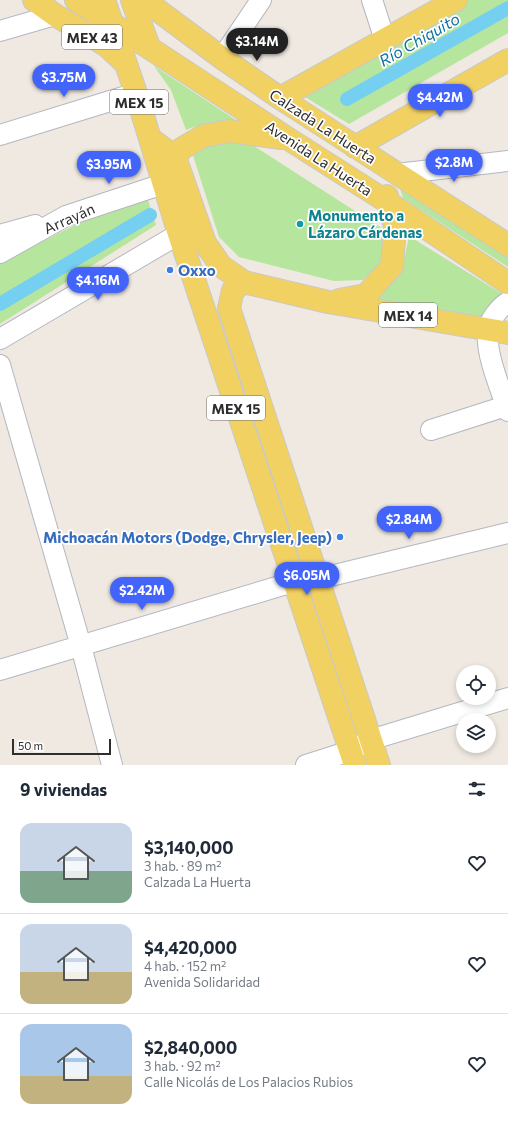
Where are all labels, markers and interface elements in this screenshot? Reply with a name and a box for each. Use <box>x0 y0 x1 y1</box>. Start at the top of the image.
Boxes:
water label: Río Chiquito <box>375 8 463 70</box>
road number: MEX 43 <box>62 25 122 49</box>
pin: $3.14M <box>224 28 290 62</box>
text: $3.14M <box>235 33 279 49</box>
pin: $3.75M <box>31 64 97 98</box>
text: $3.75M <box>41 69 87 85</box>
pin: $4.42M <box>407 84 473 118</box>
street label: Calzada La Huerta <box>266 85 380 167</box>
text: $4.42M <box>417 89 463 105</box>
road number: MEX 15 <box>110 90 168 114</box>
street label: Avenida La Huerta <box>262 117 376 199</box>
pin: $2.8M <box>426 149 482 183</box>
pin: $3.95M <box>76 151 142 185</box>
text: $2.8M <box>435 154 473 170</box>
text: $3.95M <box>86 156 132 172</box>
street label: Arrayán <box>41 199 97 237</box>
place label: Monumento a Lázaro Cárdenas <box>308 206 422 241</box>
marker: Monumento a Lázaro Cárdenas <box>295 219 305 229</box>
place label: Oxxo <box>178 261 216 279</box>
marker: Oxxo <box>165 265 175 275</box>
pin: $4.16M <box>65 267 131 301</box>
text: $4.16M <box>76 272 120 288</box>
road number: MEX 14 <box>379 303 437 327</box>
road number: MEX 15 <box>207 396 265 420</box>
pin: $2.84M <box>376 506 442 540</box>
text: $2.84M <box>386 511 432 527</box>
place label: Michoacán Motors (Dodge, Chrysler, Jeep) <box>43 528 332 546</box>
marker: Michoacán Motors (Dodge, Chrysler, Jeep) <box>335 532 345 542</box>
pin: $6.05M <box>274 562 340 596</box>
text: $6.05M <box>283 567 331 583</box>
pin: $2.42M <box>109 577 175 611</box>
text: $2.42M <box>119 582 165 598</box>
map controls <box>456 665 496 753</box>
button: locate <box>456 665 496 705</box>
button: layers <box>456 713 496 753</box>
scale bar <box>12 737 111 756</box>
text: 50 m <box>18 739 43 752</box>
icon: filters <box>466 778 488 800</box>
text: 9 viviendas <box>20 779 107 800</box>
text: $3,140,000 <box>144 837 234 858</box>
icon: home <box>52 839 100 887</box>
icon: heart <box>466 852 488 874</box>
text: 3 hab. · 89 m² <box>144 858 221 874</box>
text: Calzada La Huerta <box>144 874 251 890</box>
text: $4,420,000 <box>144 937 237 958</box>
icon: home <box>52 940 100 988</box>
icon: heart <box>466 953 488 975</box>
text: 4 hab. · 152 m² <box>144 958 226 974</box>
text: Avenida Solidaridad <box>144 974 260 990</box>
text: $2,840,000 <box>144 1037 237 1058</box>
icon: home <box>52 1040 100 1088</box>
icon: heart <box>466 1053 488 1075</box>
text: 3 hab. · 92 m² <box>144 1058 221 1074</box>
text: Calle Nicolás de Los Palacios Rubios <box>144 1074 353 1090</box>

